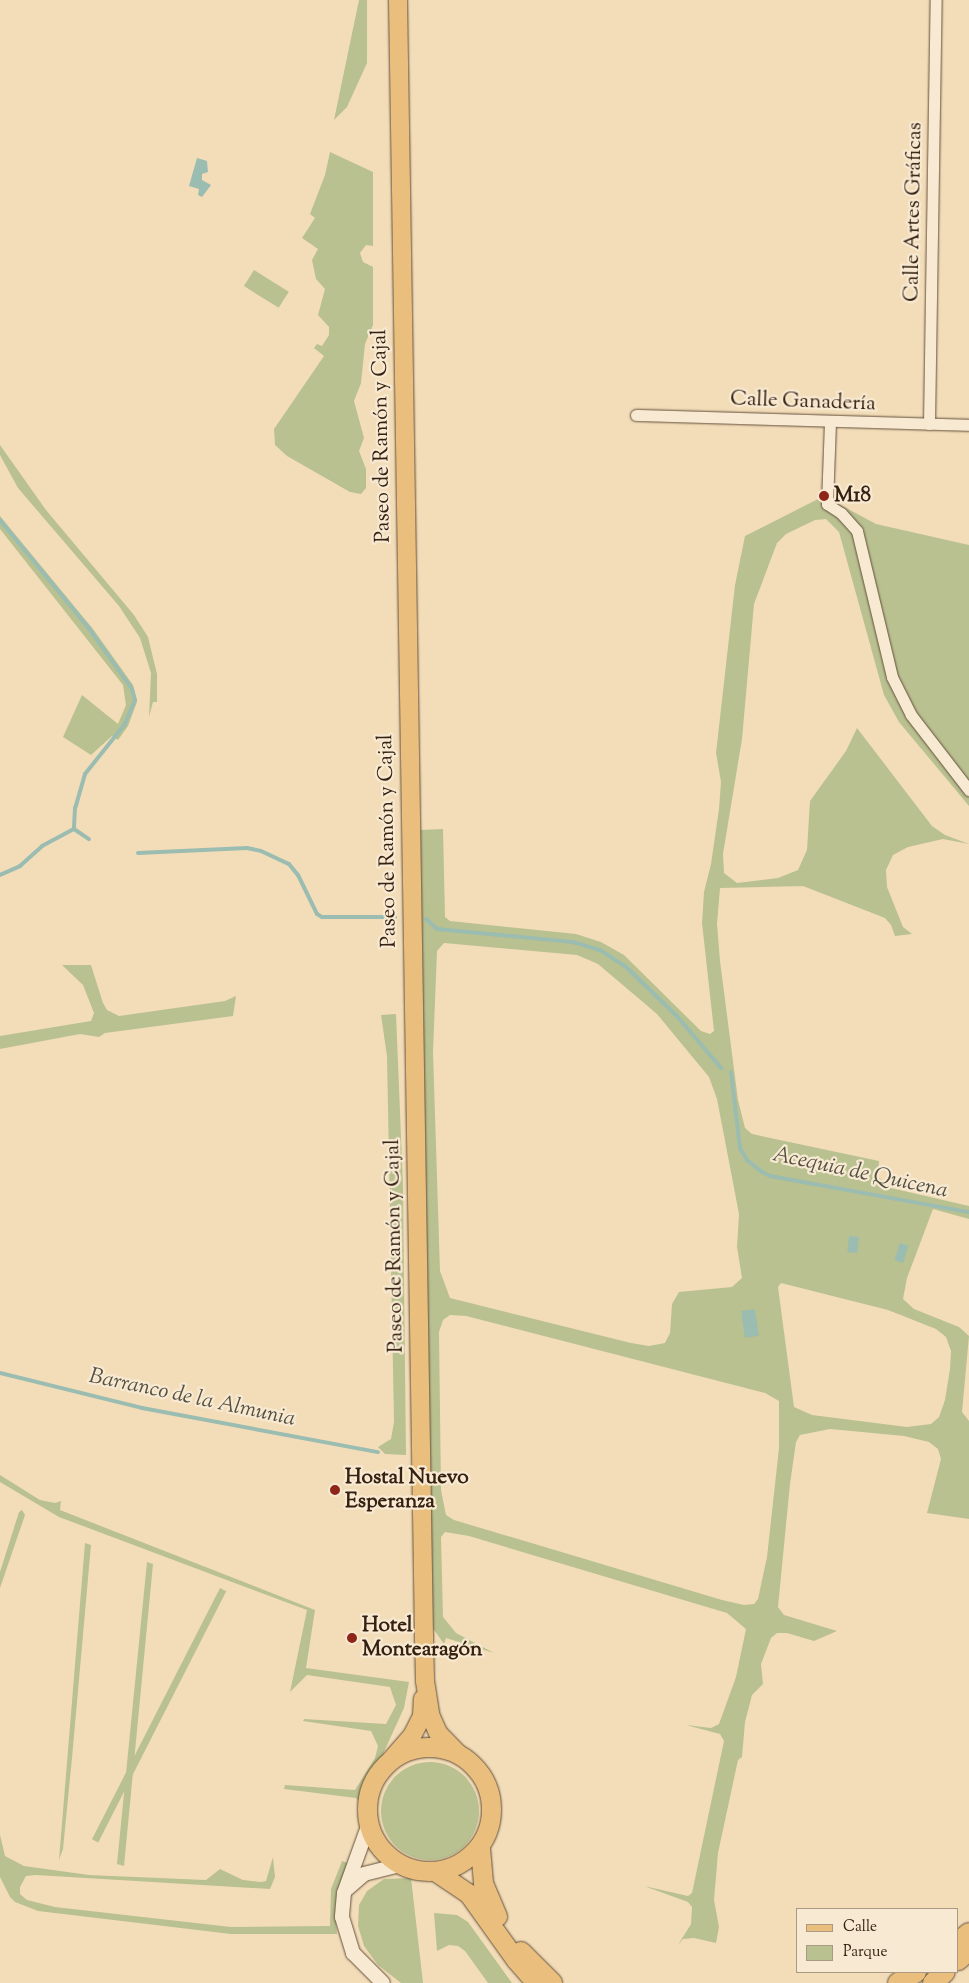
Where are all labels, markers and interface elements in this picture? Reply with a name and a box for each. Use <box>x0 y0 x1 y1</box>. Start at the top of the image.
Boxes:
street label: Calle Artes Gráficas <box>900 122 928 302</box>
street label: Paseo de Ramón y Cajal <box>368 329 396 543</box>
street label: Calle Ganadería <box>730 387 876 417</box>
place label: M18 <box>834 483 871 509</box>
marker: M18 <box>818 490 830 502</box>
street label: Paseo de Ramón y Cajal <box>374 734 402 948</box>
street label: Paseo de Ramón y Cajal <box>381 1139 409 1353</box>
water label: Acequia de Quicena <box>770 1143 950 1205</box>
water label: Barranco de la Almunia <box>86 1364 298 1434</box>
place label: Hostal Nuevo Esperanza <box>345 1465 469 1515</box>
marker: Hostal Nuevo Esperanza <box>329 1484 341 1496</box>
place label: Hotel Montearagón <box>362 1613 482 1663</box>
marker: Hotel Montearagón <box>346 1632 358 1644</box>
legend <box>796 1908 959 1973</box>
text: Calle <box>843 1917 877 1938</box>
text: Parque <box>843 1942 887 1963</box>

